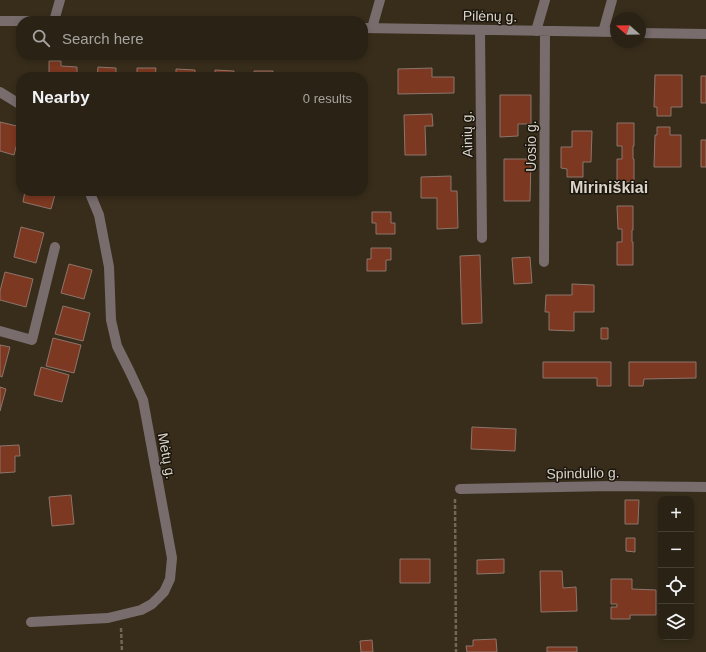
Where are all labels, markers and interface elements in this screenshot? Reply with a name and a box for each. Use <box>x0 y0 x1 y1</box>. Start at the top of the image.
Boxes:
street label: Pilėnų g. <box>463 8 517 24</box>
north arrow <box>610 12 646 48</box>
search box <box>16 16 368 60</box>
icon: search <box>30 27 52 49</box>
text: Search here <box>62 30 144 47</box>
text: Nearby <box>32 88 90 107</box>
text: 0 results <box>303 91 352 106</box>
street label: Ainių g. <box>459 111 475 157</box>
street label: Uosio g. <box>523 120 539 172</box>
district label: Miriniškiai <box>570 179 648 196</box>
street label: Mėtų g. <box>155 432 179 480</box>
street label: Spindulio g. <box>546 464 620 482</box>
map controls <box>658 496 694 640</box>
button: + <box>658 496 694 532</box>
button: − <box>658 532 694 568</box>
button: locate <box>658 568 694 604</box>
button: layers <box>658 604 694 640</box>

